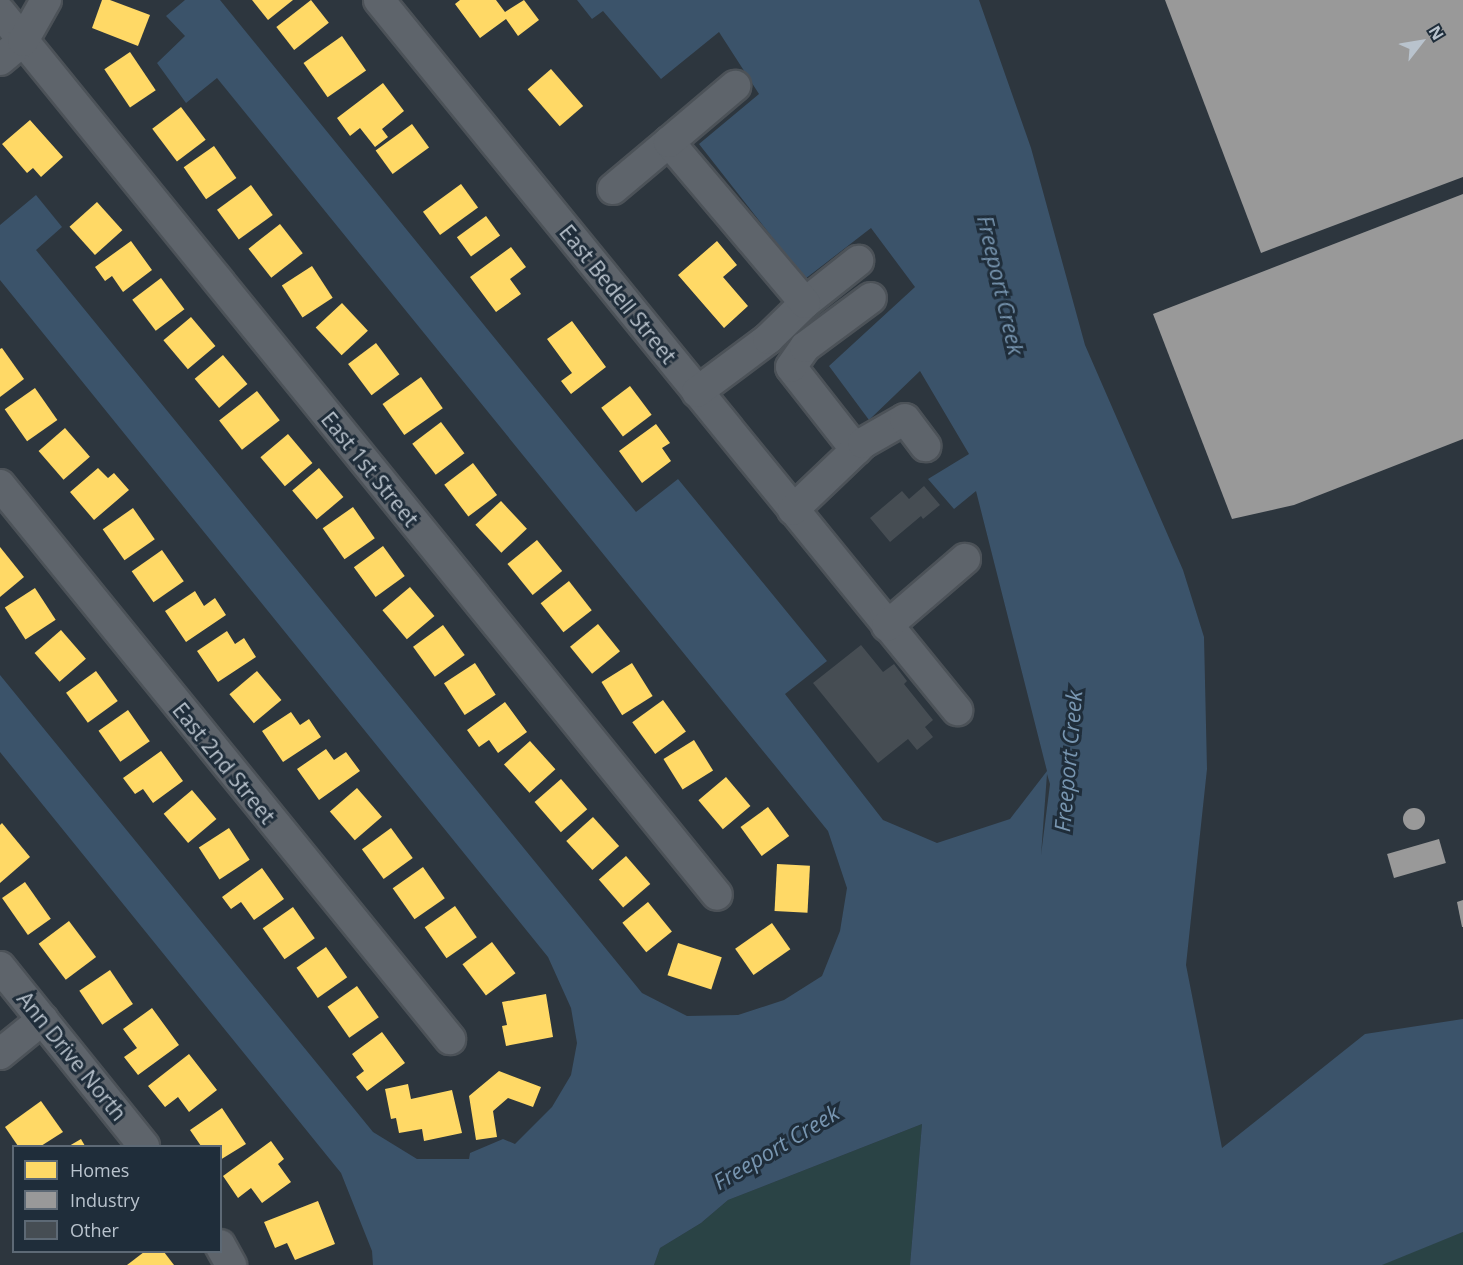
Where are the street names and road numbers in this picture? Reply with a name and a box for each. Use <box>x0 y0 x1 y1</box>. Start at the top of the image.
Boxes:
street label: East Bedell Street <box>554 220 682 368</box>
street label: East 1st Street <box>316 407 424 531</box>
street label: East 2nd Street <box>168 698 280 828</box>
street label: Ann Drive North <box>12 986 132 1126</box>

